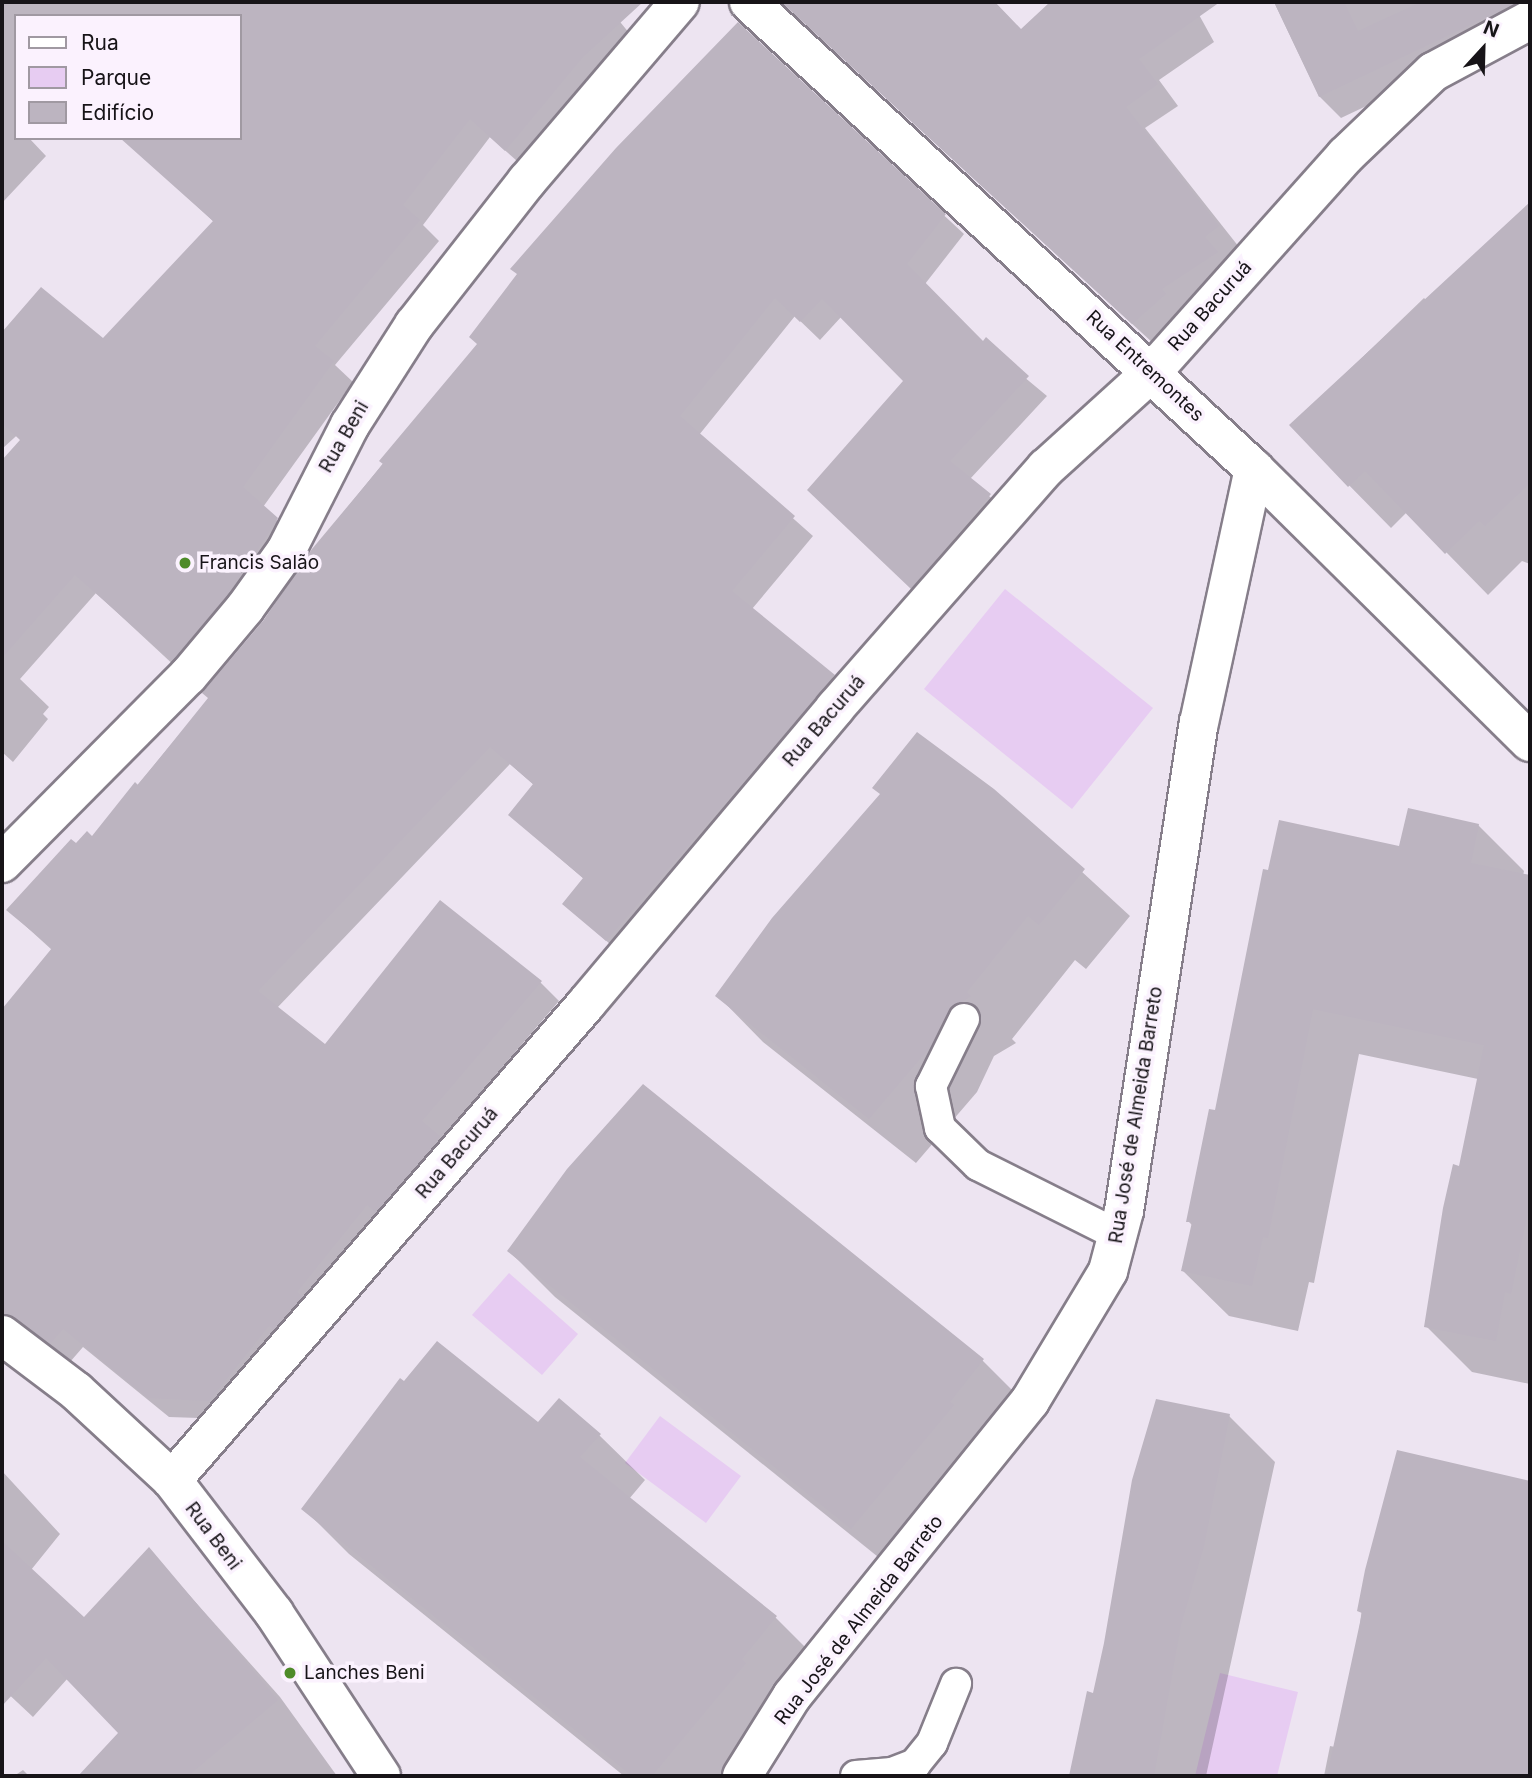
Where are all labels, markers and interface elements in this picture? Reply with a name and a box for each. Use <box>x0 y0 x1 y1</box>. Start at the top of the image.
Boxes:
legend <box>14 14 242 140</box>
north arrow <box>1448 14 1518 84</box>
text: N <box>1480 16 1502 42</box>
text: Rua <box>81 30 119 55</box>
text: Parque <box>81 65 151 90</box>
text: Edifício <box>81 100 154 125</box>
street label: Rua Bacuruá <box>1163 256 1257 356</box>
street label: Rua Entremontes <box>1081 306 1209 426</box>
street label: Rua Beni <box>314 397 374 477</box>
place label: Francis Salão <box>199 552 319 574</box>
marker: Francis Salão <box>177 555 193 571</box>
street label: Rua Bacuruá <box>778 671 870 771</box>
street label: Rua José de Almeida Barreto <box>1104 985 1168 1245</box>
street label: Rua Bacuruá <box>411 1103 503 1203</box>
street label: Rua Beni <box>180 1498 246 1574</box>
street label: Rua José de Almeida Barreto <box>770 1511 948 1729</box>
place label: Lanches Beni <box>304 1662 425 1684</box>
marker: Lanches Beni <box>282 1665 298 1681</box>

